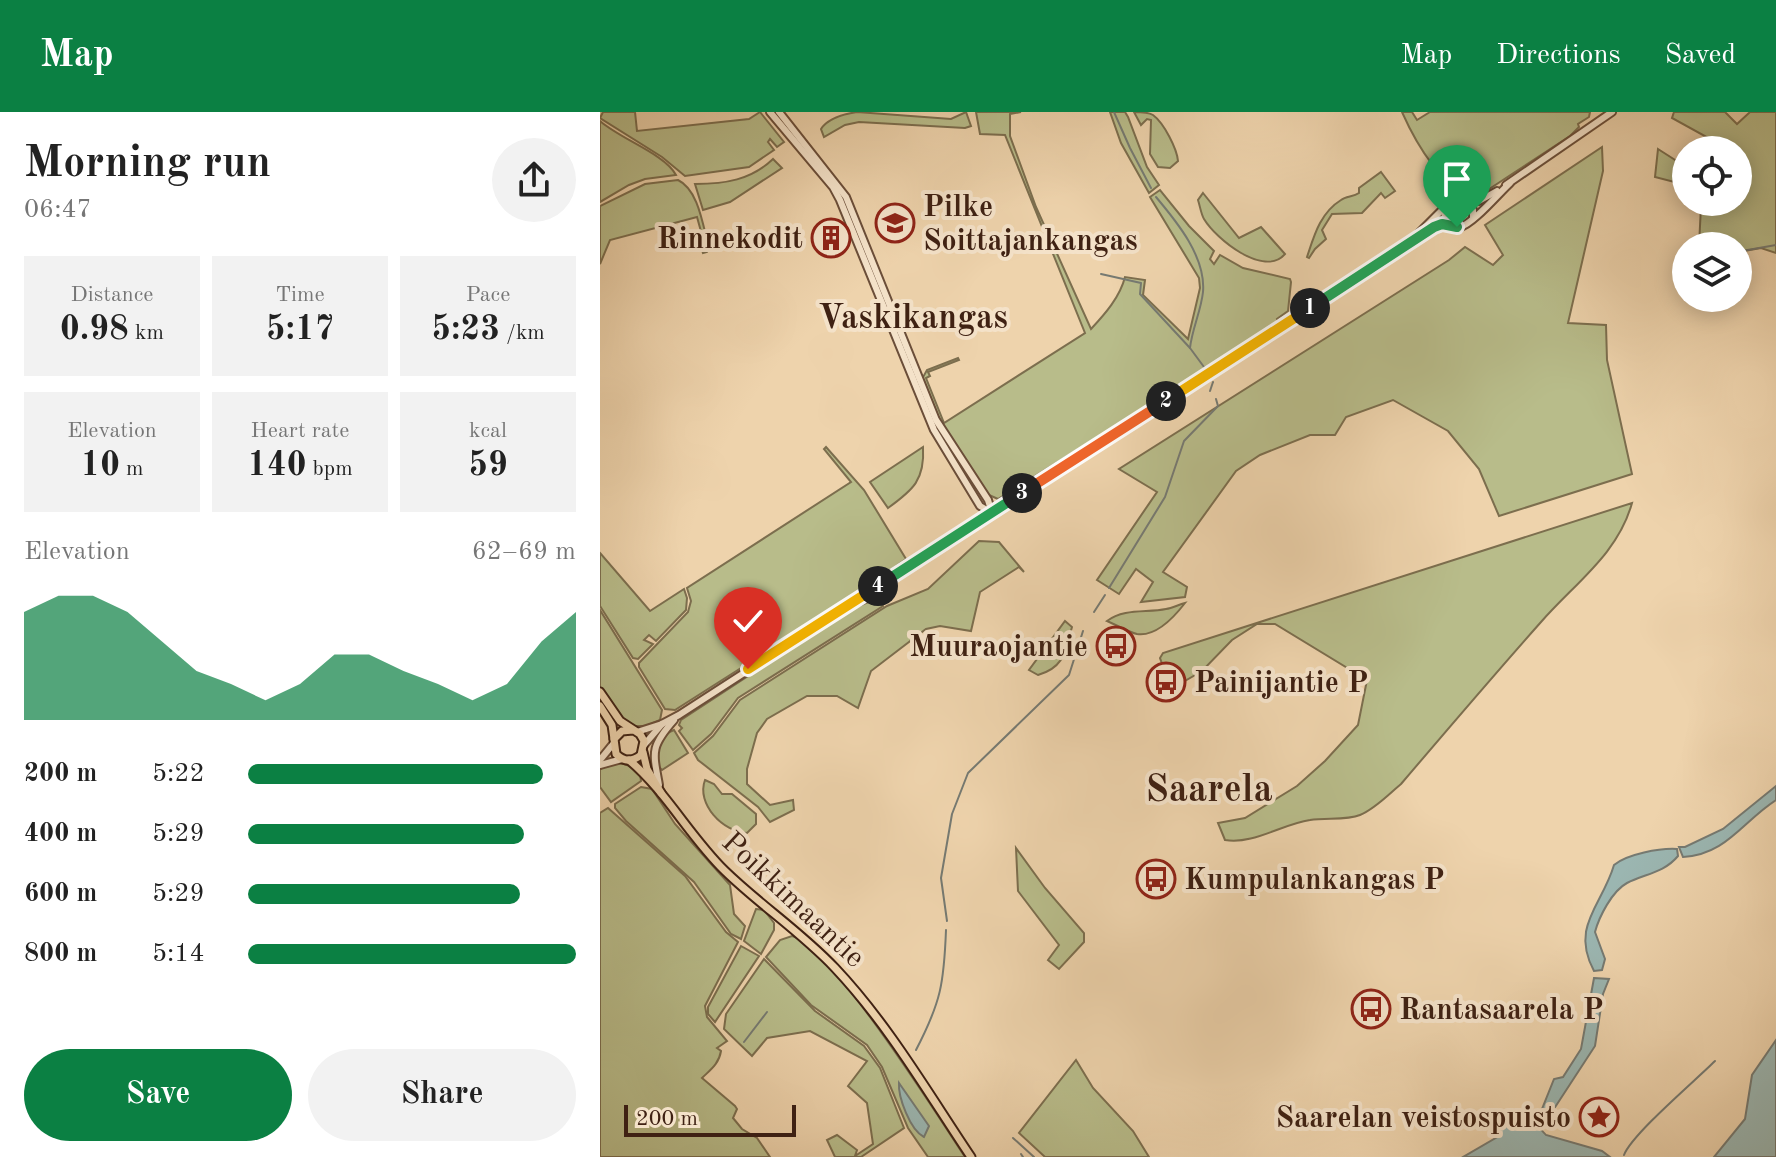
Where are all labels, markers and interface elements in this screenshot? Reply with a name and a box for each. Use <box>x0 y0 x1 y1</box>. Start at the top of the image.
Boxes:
text: Map <box>40 37 114 75</box>
text: Map <box>1400 42 1452 70</box>
text: Directions <box>1496 42 1621 70</box>
text: Saved <box>1665 42 1736 70</box>
map controls <box>1672 136 1752 312</box>
button: locate <box>1672 136 1752 216</box>
button: share <box>492 138 576 222</box>
text: Morning run <box>24 142 271 186</box>
pin <box>1423 145 1491 227</box>
icon: arrive <box>1435 157 1479 201</box>
place label: Pilke Soittajankangas <box>923 193 1138 257</box>
text: 06:47 <box>24 197 92 223</box>
school or university icon: Pilke Soittajankangas <box>874 202 916 244</box>
building icon: Rinnekodit <box>810 217 852 259</box>
place label: Rinnekodit <box>657 225 803 255</box>
button: layers <box>1672 232 1752 312</box>
text: Distance <box>71 284 153 306</box>
text: Time <box>275 284 325 306</box>
text: Pace <box>466 284 510 306</box>
pin: 1 <box>1290 288 1330 328</box>
text: 1 <box>1304 297 1316 319</box>
district label: Vaskikangas <box>818 302 1008 336</box>
text: 0.98 <box>60 313 129 347</box>
text: 5:17 <box>266 313 334 347</box>
text: 5:23 <box>431 313 500 347</box>
text: km <box>129 322 164 344</box>
text: /km <box>500 322 545 344</box>
pin: 2 <box>1146 381 1186 421</box>
text: 2 <box>1160 390 1172 412</box>
text: Elevation <box>67 420 157 442</box>
text: Heart rate <box>251 420 349 442</box>
text: kcal <box>469 420 507 442</box>
text: 10 <box>80 449 120 483</box>
text: 140 <box>247 449 306 483</box>
text: 59 <box>468 449 508 483</box>
text: m <box>120 458 144 480</box>
text: bpm <box>306 458 353 480</box>
pin: 3 <box>1002 473 1042 513</box>
text: 3 <box>1016 482 1028 504</box>
text: Elevation <box>24 539 130 565</box>
text: 62–69 m <box>472 539 576 565</box>
pin: 4 <box>858 566 898 606</box>
text: 4 <box>872 575 884 597</box>
pin <box>714 587 782 669</box>
icon: check <box>726 599 770 643</box>
bus stop icon: Muuraojantie <box>1095 625 1137 667</box>
place label: Muuraojantie <box>909 633 1088 663</box>
bus stop icon: Painijantie P <box>1145 661 1187 703</box>
place label: Painijantie P <box>1194 669 1368 699</box>
text: 200 m <box>24 761 97 787</box>
text: 5:22 <box>152 761 205 787</box>
district label: Saarela <box>1145 772 1273 810</box>
text: 400 m <box>24 821 97 847</box>
text: 5:29 <box>152 821 205 847</box>
street label: Poikkimaantie <box>715 827 870 974</box>
bus stop icon: Kumpulankangas P <box>1135 858 1177 900</box>
place label: Kumpulankangas P <box>1184 866 1445 896</box>
text: 600 m <box>24 881 97 907</box>
text: 5:29 <box>152 881 205 907</box>
text: 800 m <box>24 941 97 967</box>
text: 5:14 <box>152 941 205 967</box>
bus stop icon: Rantasaarela P <box>1350 988 1392 1030</box>
place label: Rantasaarela P <box>1399 996 1603 1026</box>
button: Save <box>24 1049 292 1141</box>
button: Share <box>308 1049 576 1141</box>
place icon: Saarelan veistospuisto <box>1578 1096 1620 1138</box>
scale bar <box>624 1101 796 1137</box>
place label: Saarelan veistospuisto <box>1275 1104 1571 1134</box>
text: 200 m <box>636 1108 698 1130</box>

